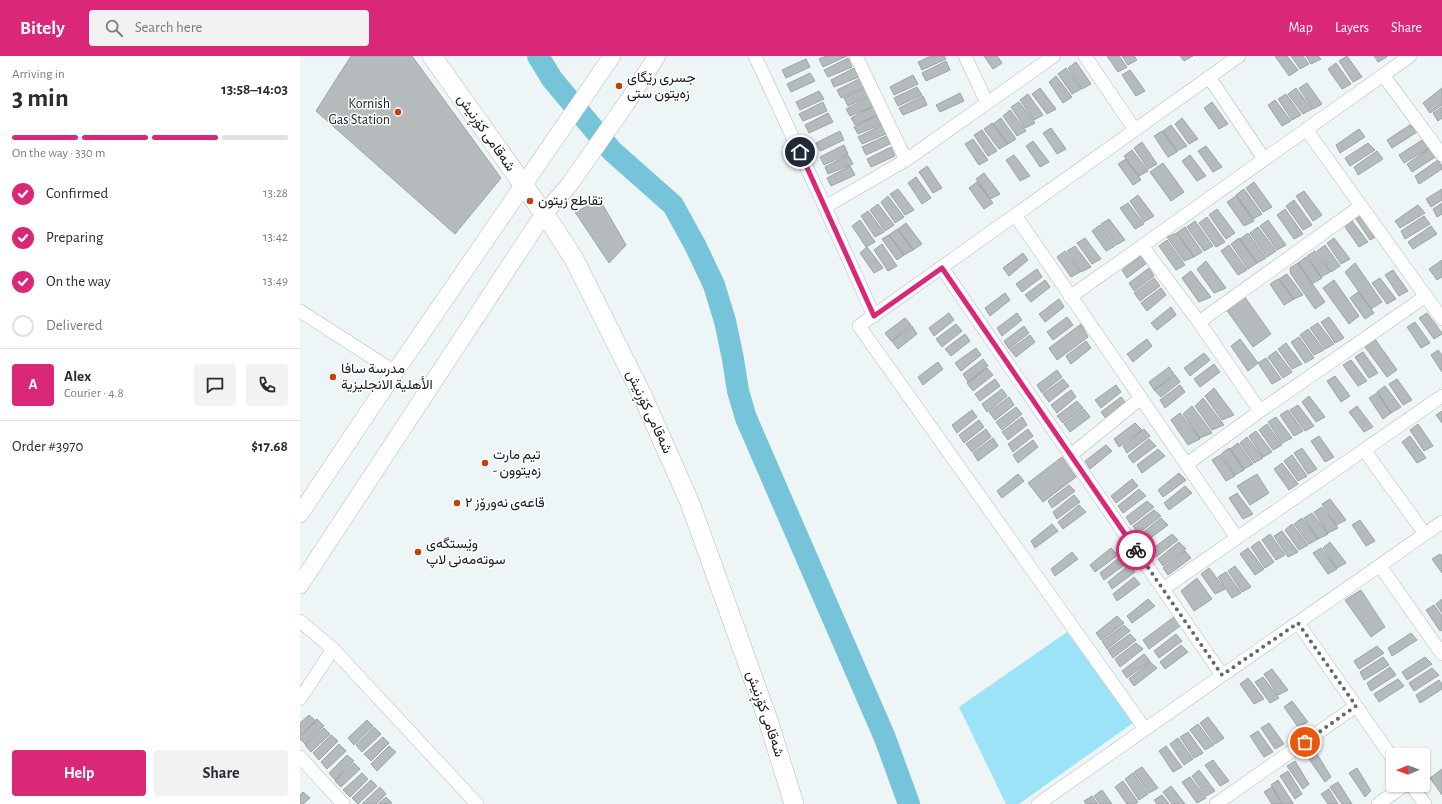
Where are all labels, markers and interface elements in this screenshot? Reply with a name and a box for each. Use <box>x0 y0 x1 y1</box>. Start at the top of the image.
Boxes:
search box <box>89 10 369 46</box>
icon: search <box>103 17 125 39</box>
text: Bitely <box>20 19 65 38</box>
text: Search here <box>135 20 202 35</box>
text: Map <box>1288 21 1313 35</box>
text: Layers <box>1335 21 1369 35</box>
text: Share <box>1391 21 1422 35</box>
text: Arriving in <box>12 68 65 81</box>
place label: جسری رێگای زەیتون ستی <box>627 70 696 102</box>
marker: جسری رێگای زەیتون ستی <box>614 81 624 91</box>
text: 13:58–14:03 <box>221 82 288 97</box>
text: 3 min <box>12 85 69 111</box>
street label: شەقامی کۆڕنیش <box>451 92 518 176</box>
place label: Kornish Gas Station <box>328 97 390 127</box>
marker: Kornish Gas Station <box>393 107 403 117</box>
pin <box>783 135 817 169</box>
icon: home <box>789 141 811 163</box>
text: On the way · 330 m <box>12 147 105 160</box>
icon: check <box>12 183 34 205</box>
text: Confirmed <box>46 186 108 201</box>
text: 13:28 <box>263 187 288 200</box>
place label: تقاطع زيتون <box>538 194 603 211</box>
marker: تقاطع زيتون <box>525 196 535 206</box>
icon: check <box>12 227 34 249</box>
text: Preparing <box>46 230 103 245</box>
text: 13:42 <box>263 231 288 244</box>
icon: check <box>12 271 34 293</box>
text: On the way <box>46 274 111 289</box>
text: 13:49 <box>263 275 288 288</box>
text: Delivered <box>46 318 103 333</box>
place label: مدرسة سافا الأهلية الانجليزية <box>341 362 433 393</box>
button: chat <box>194 364 236 406</box>
button: phone <box>246 364 288 406</box>
street label: شەقامی کۆڕنیش <box>620 368 674 458</box>
text: Alex <box>64 369 91 384</box>
marker: مدرسة سافا الأهلية الانجليزية <box>328 372 338 382</box>
text: A <box>28 377 38 392</box>
text: Courier · 4.8 <box>64 387 124 400</box>
text: Order #3970 <box>12 439 84 454</box>
text: $17.68 <box>251 439 288 454</box>
place label: تیم مارت - زەیتوون <box>493 448 541 479</box>
marker: تیم مارت - زەیتوون <box>480 458 490 468</box>
place label: قاعەی نەورۆز ٢ <box>465 496 545 511</box>
marker: قاعەی نەورۆز ٢ <box>452 498 462 508</box>
courier <box>1116 530 1156 570</box>
place label: وێستگەی سوتەمەنی لاپ <box>426 536 505 569</box>
icon: bike <box>1125 539 1147 561</box>
marker: وێستگەی سوتەمەنی لاپ <box>413 547 423 557</box>
street label: شەقامی کۆڕنیش <box>740 669 786 760</box>
pin <box>1288 725 1322 759</box>
icon: bag <box>1294 731 1316 753</box>
north arrow <box>1386 748 1430 792</box>
map controls <box>1386 748 1430 792</box>
button: Help <box>12 750 146 796</box>
button: Share <box>154 750 288 796</box>

